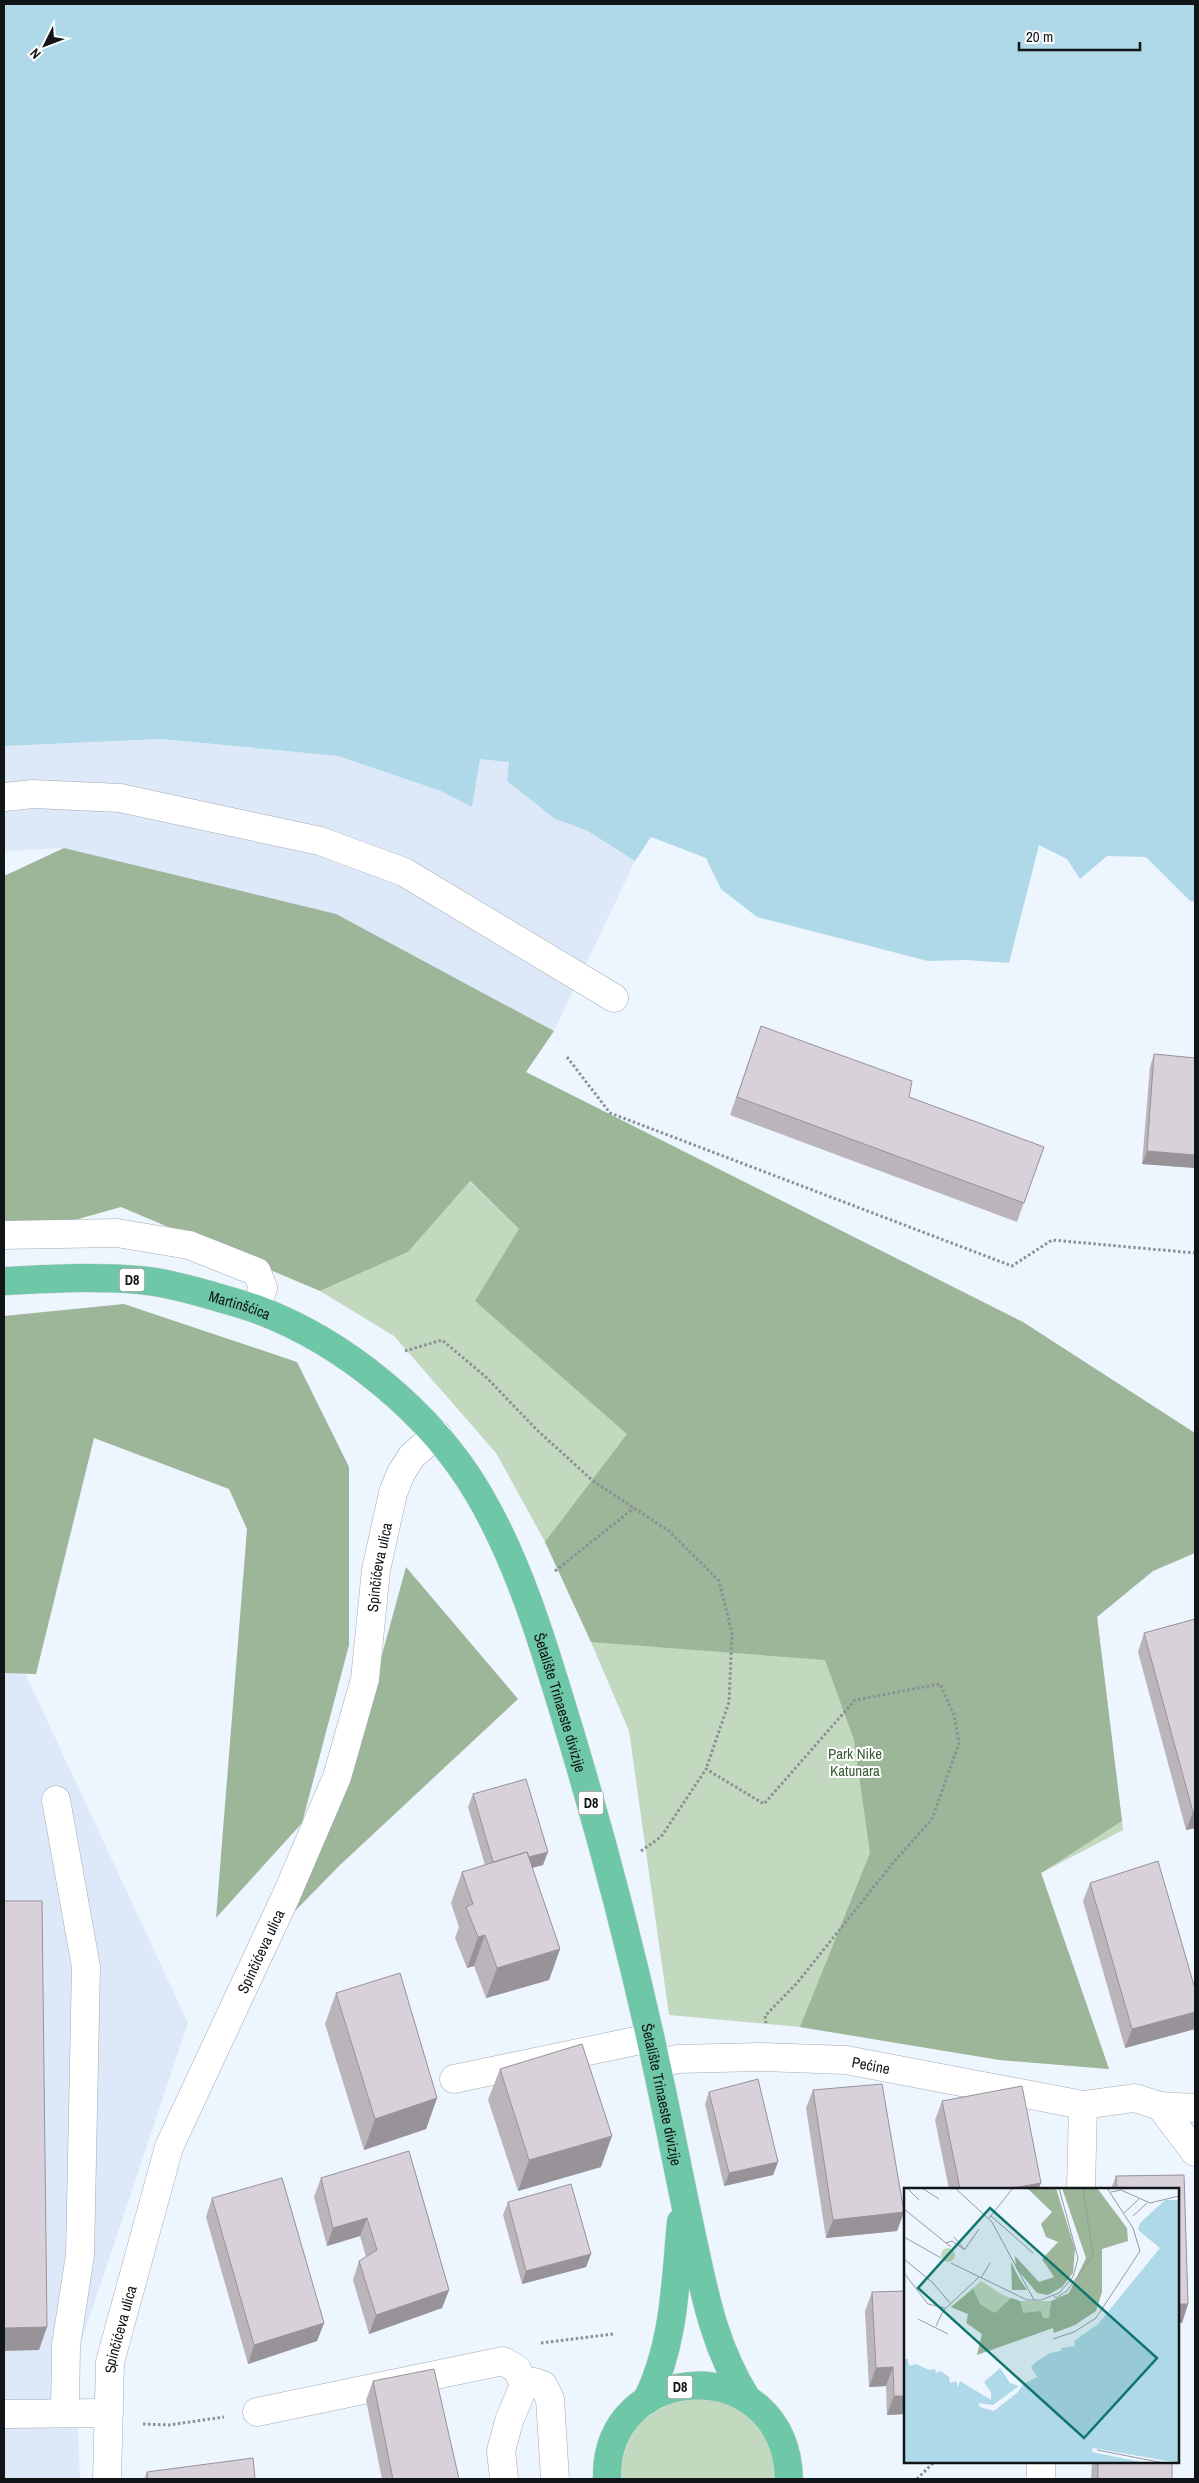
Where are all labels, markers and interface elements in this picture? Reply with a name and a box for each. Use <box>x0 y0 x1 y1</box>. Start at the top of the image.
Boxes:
north arrow <box>20 20 70 70</box>
scale bar <box>1019 20 1140 52</box>
text: 20 m <box>1026 26 1053 47</box>
text: N <box>26 45 45 63</box>
road number: D8 <box>120 1268 144 1292</box>
street label: Martinšćica <box>206 1285 274 1324</box>
street label: Spinčićeva ulica <box>361 1520 397 1613</box>
street label: Šetalište Trinaeste divizije <box>529 1630 592 1775</box>
park label: Park Nike Katunara <box>828 1743 882 1781</box>
road number: D8 <box>578 1792 604 1815</box>
street label: Spinčićeva ulica <box>232 1906 289 1997</box>
street label: Šetalište Trinaeste divizije <box>637 2021 688 2167</box>
street label: Pećine <box>850 2051 892 2079</box>
inset map <box>904 2188 1179 2463</box>
street label: Spinčićeva ulica <box>99 2283 141 2373</box>
road number: D8 <box>668 2376 692 2398</box>

